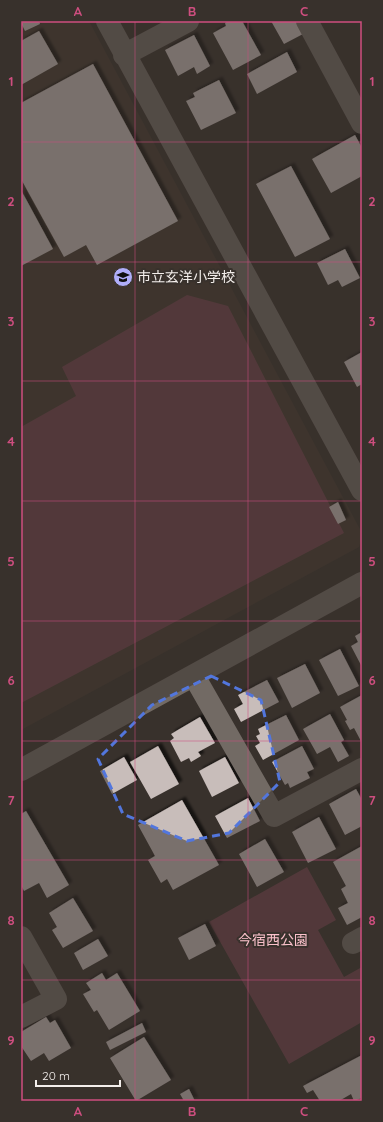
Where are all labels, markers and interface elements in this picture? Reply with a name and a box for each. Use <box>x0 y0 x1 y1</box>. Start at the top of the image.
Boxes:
text: A <box>74 3 83 19</box>
text: B <box>188 3 196 19</box>
text: C <box>300 3 308 19</box>
text: 1 <box>8 73 14 89</box>
text: 1 <box>369 73 375 89</box>
text: 2 <box>7 193 15 209</box>
text: 2 <box>368 193 376 209</box>
school or university icon: 市立玄洋小学校 <box>112 266 134 288</box>
place label: 市立玄洋小学校 <box>137 268 235 286</box>
text: 3 <box>8 313 15 329</box>
text: 3 <box>369 313 376 329</box>
text: 4 <box>7 433 15 449</box>
text: 4 <box>368 433 376 449</box>
text: 5 <box>7 553 15 569</box>
text: 5 <box>368 553 376 569</box>
text: 6 <box>7 672 15 688</box>
text: 6 <box>368 672 376 688</box>
text: 7 <box>7 792 15 808</box>
text: 7 <box>368 792 376 808</box>
text: 8 <box>7 912 15 928</box>
text: 8 <box>368 912 376 928</box>
park label: 今宿西公園 <box>238 931 308 949</box>
text: 9 <box>7 1032 15 1048</box>
text: 9 <box>368 1032 376 1048</box>
scale bar <box>36 1062 120 1088</box>
text: 20 m <box>42 1068 70 1083</box>
text: A <box>74 1103 83 1119</box>
text: B <box>188 1103 196 1119</box>
text: C <box>300 1103 308 1119</box>

